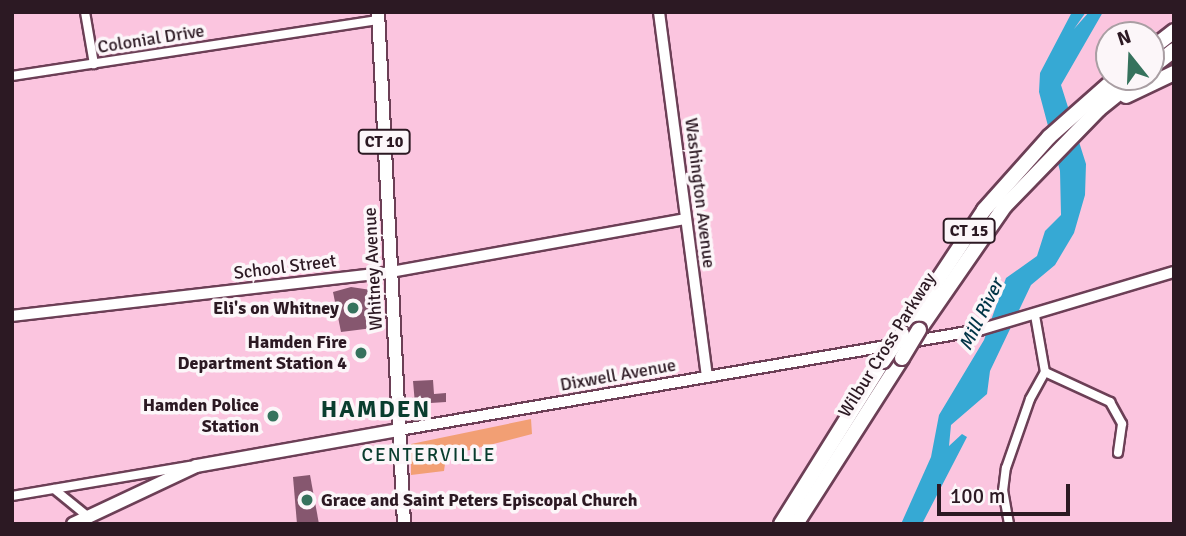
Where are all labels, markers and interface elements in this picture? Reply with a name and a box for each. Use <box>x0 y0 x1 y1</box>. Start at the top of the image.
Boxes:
street label: Colonial Drive <box>96 20 206 58</box>
north arrow <box>1095 21 1165 91</box>
text: N <box>1114 24 1134 51</box>
street label: Washington Avenue <box>680 117 720 269</box>
road number: CT 10 <box>356 130 412 154</box>
street label: Whitney Avenue <box>359 207 387 331</box>
road number: CT 15 <box>941 218 997 244</box>
street label: School Street <box>232 250 338 284</box>
street label: Wilbur Cross Parkway <box>834 269 940 421</box>
water label: Mill River <box>955 275 1009 355</box>
place label: Eli's on Whitney <box>213 297 339 319</box>
marker: Eli's on Whitney <box>345 300 361 316</box>
place label: Hamden Fire Department Station 4 <box>178 332 347 374</box>
marker: Hamden Fire Department Station 4 <box>353 345 369 361</box>
street label: Dixwell Avenue <box>558 354 678 396</box>
place label: Hamden Police Station <box>143 395 259 438</box>
district label: HAMDEN <box>322 396 430 424</box>
marker: Hamden Police Station <box>265 408 281 424</box>
district label: CENTERVILLE <box>363 445 495 467</box>
scale bar <box>941 470 1074 514</box>
text: 100 m <box>950 483 1005 509</box>
place label: Grace and Saint Peters Episcopal Church <box>321 489 637 511</box>
marker: Grace and Saint Peters Episcopal Church <box>299 492 315 508</box>

